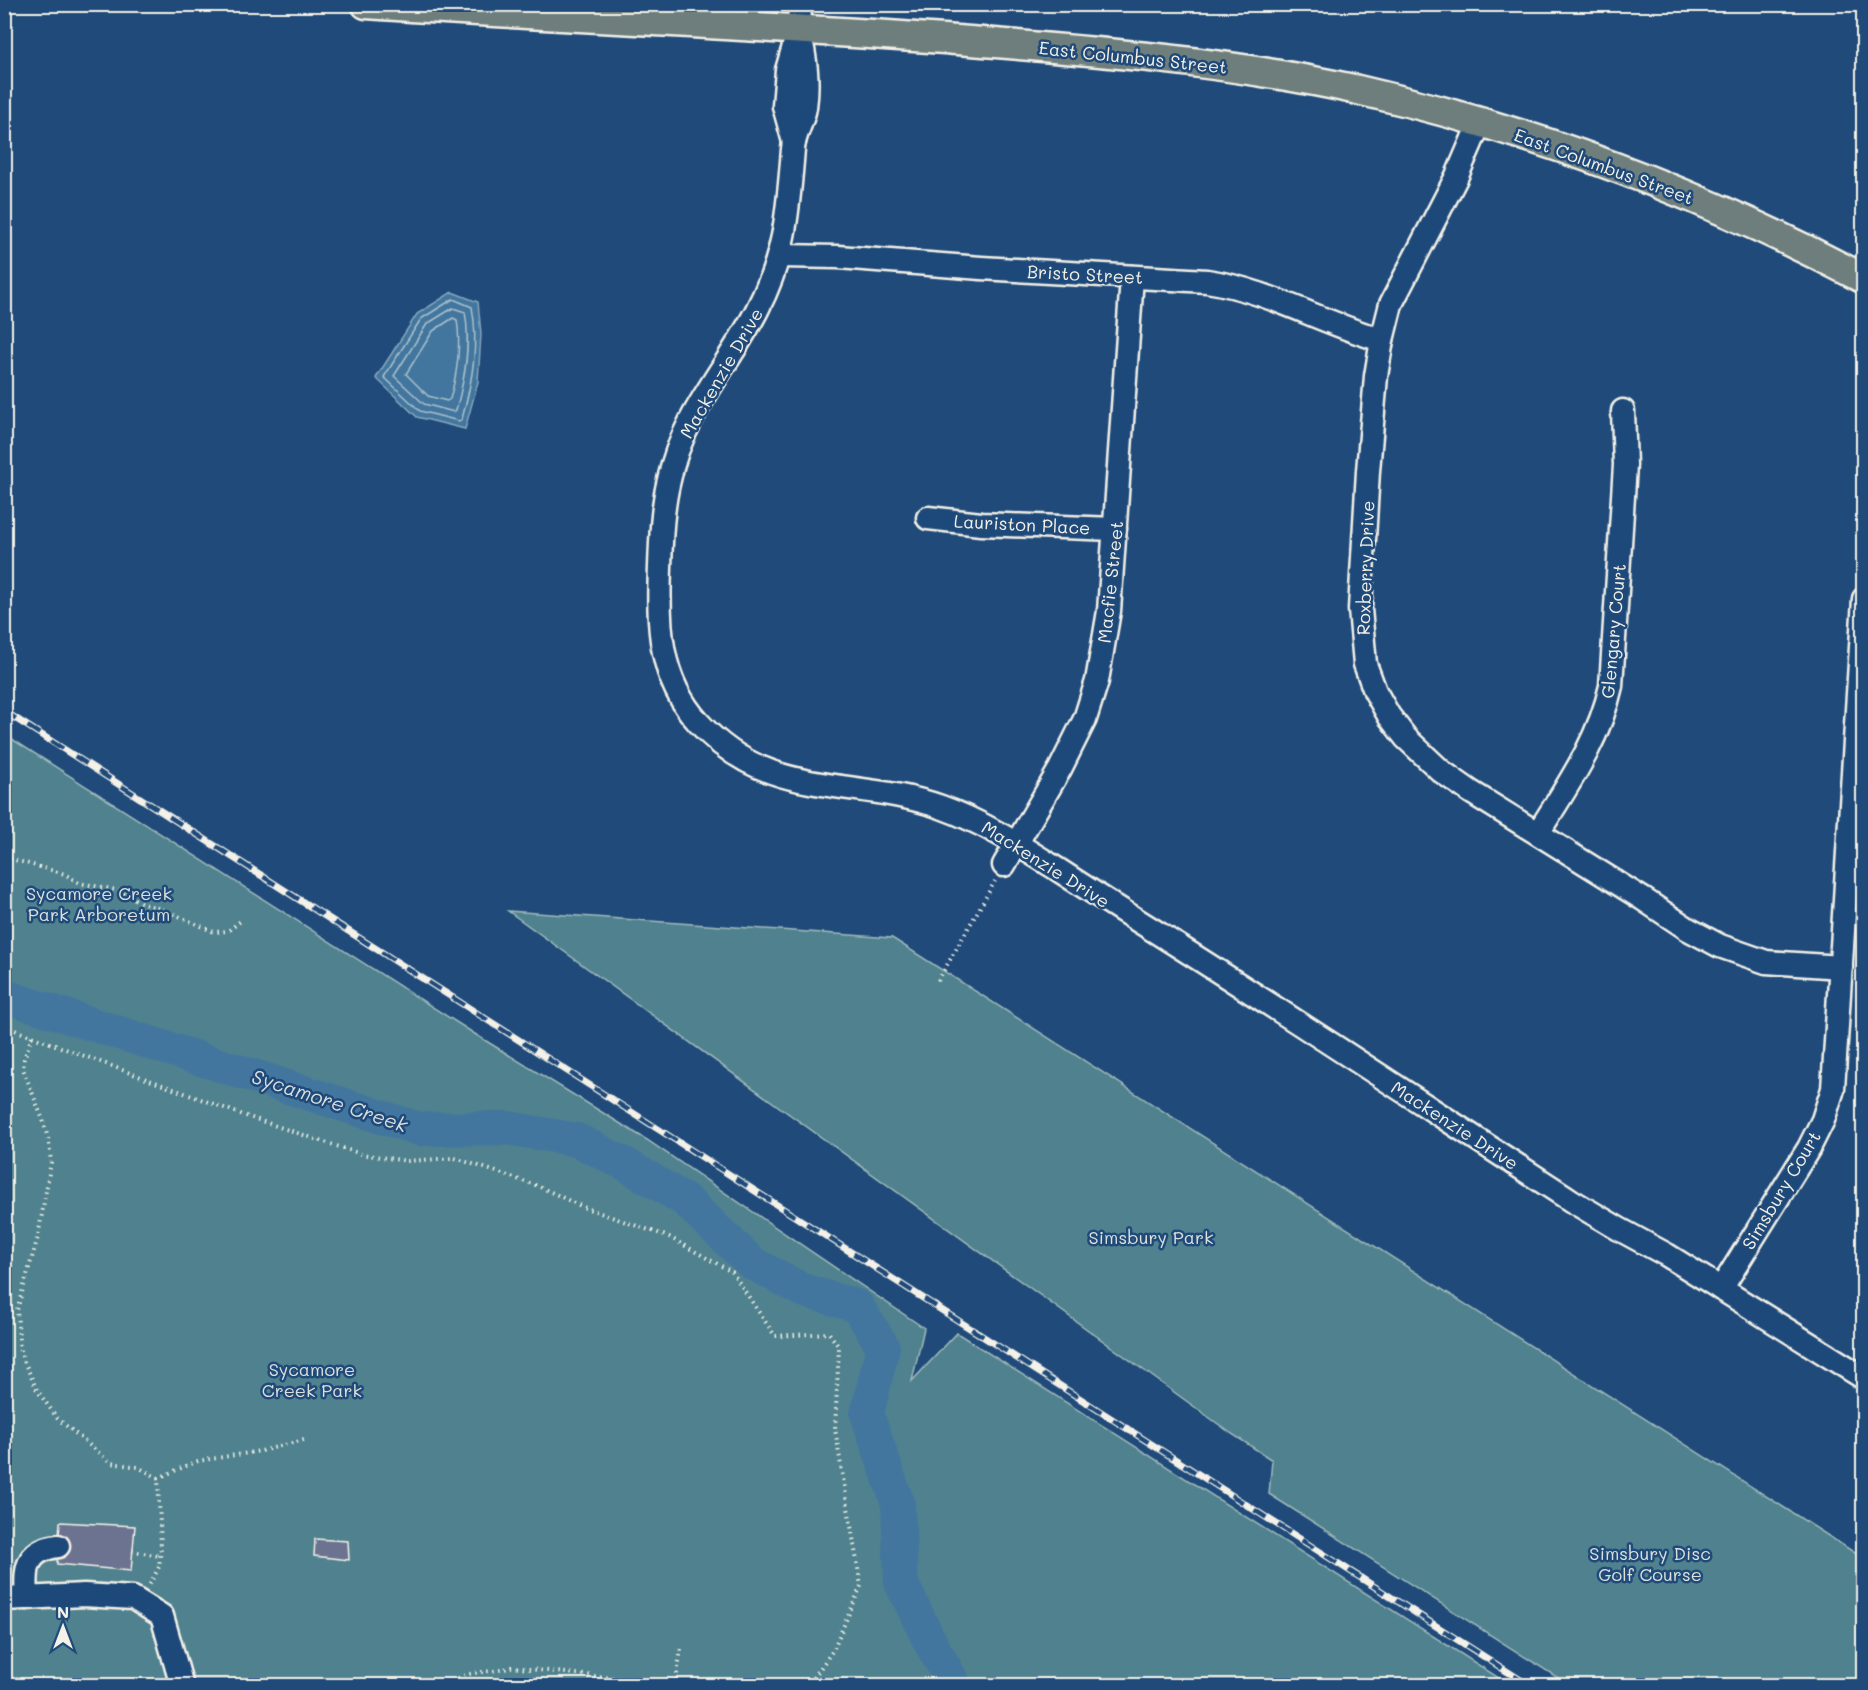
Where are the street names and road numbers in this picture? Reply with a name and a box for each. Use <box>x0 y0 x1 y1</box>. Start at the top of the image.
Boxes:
street label: East Columbus Street <box>1038 35 1228 79</box>
street label: East Columbus Street <box>1511 122 1697 210</box>
street label: Bristo Street <box>1026 259 1144 289</box>
street label: Mackenzie Drive <box>674 303 768 443</box>
street label: Roxberry Drive <box>1351 500 1379 636</box>
street label: Lauriston Place <box>953 508 1091 540</box>
street label: Macfie Street <box>1092 520 1128 644</box>
street label: Glengary Court <box>1595 563 1631 699</box>
street label: Mackenzie Drive <box>977 815 1115 913</box>
street label: Mackenzie Drive <box>1387 1075 1523 1175</box>
street label: Simsbury Court <box>1736 1126 1826 1254</box>

